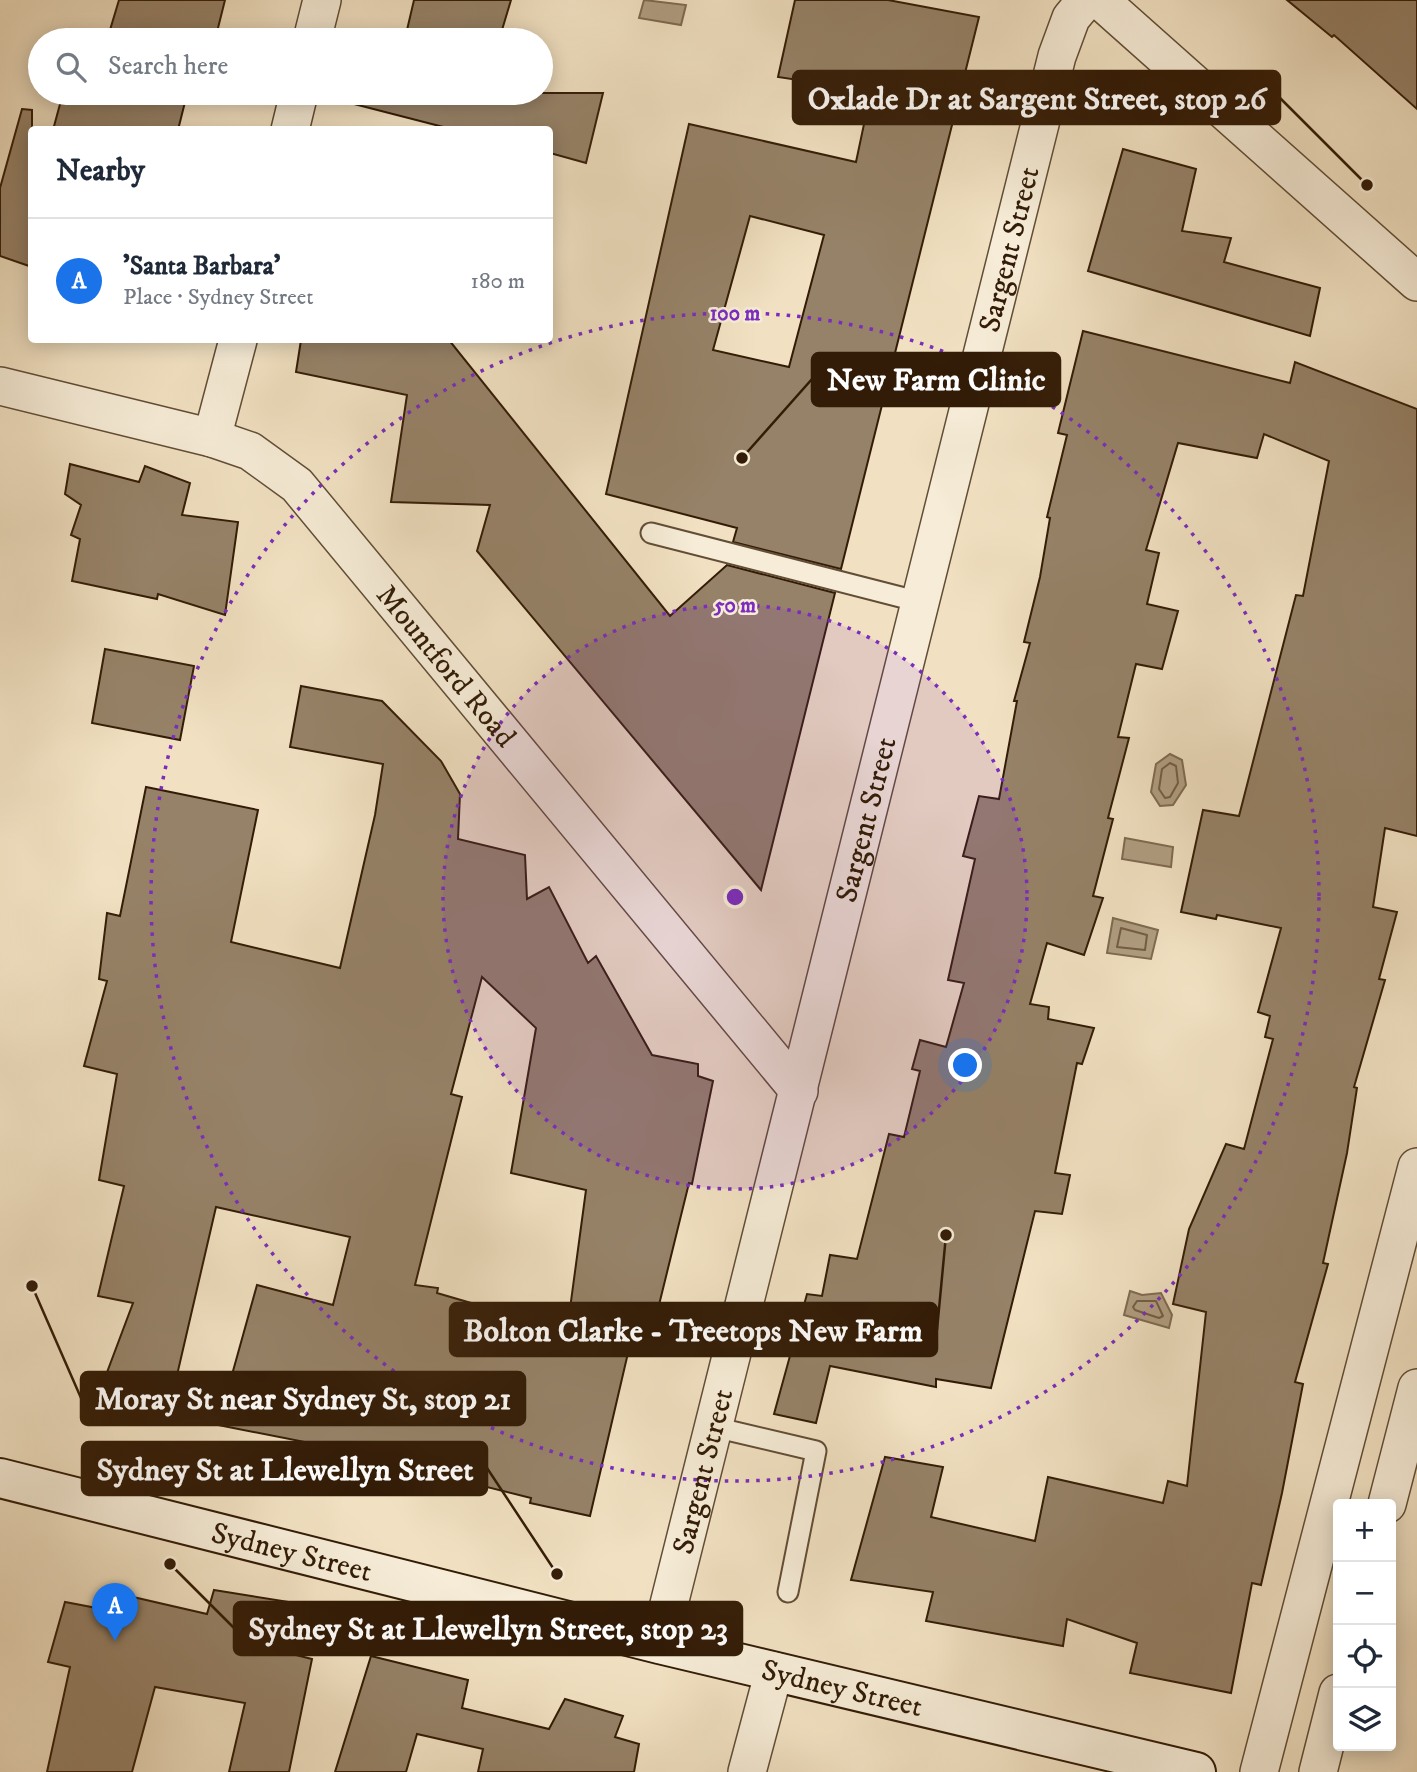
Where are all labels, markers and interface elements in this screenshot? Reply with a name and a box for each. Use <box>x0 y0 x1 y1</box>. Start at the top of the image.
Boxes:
search box <box>28 28 553 105</box>
icon: search <box>52 48 90 86</box>
text: Search here <box>108 50 228 83</box>
callout: Oxlade Dr at Sargent Street, stop 26 <box>793 71 1280 124</box>
text: Oxlade Dr at Sargent Street, stop 26 <box>808 80 1269 120</box>
text: Nearby <box>56 153 145 190</box>
street label: Sargent Street <box>972 163 1049 336</box>
text: 'Santa Barbara' <box>123 250 280 283</box>
text: A <box>72 267 86 296</box>
text: 180 m <box>470 267 525 296</box>
text: Place · Sydney Street <box>123 283 314 312</box>
text: 100 m <box>710 301 760 327</box>
callout: New Farm Clinic <box>812 353 1060 406</box>
text: New Farm Clinic <box>826 361 1046 401</box>
street label: Mountford Road <box>368 578 523 755</box>
text: 50 m <box>713 593 756 619</box>
street label: Sargent Street <box>829 733 906 906</box>
centre of rings <box>723 885 747 909</box>
your location <box>948 1048 982 1082</box>
callout: Bolton Clarke - Treetops New Farm <box>450 1303 937 1356</box>
text: Bolton Clarke - Treetops New Farm <box>463 1312 923 1352</box>
callout: Moray St near Sydney St, stop 21 <box>81 1372 525 1425</box>
text: Moray St near Sydney St, stop 21 <box>95 1380 511 1420</box>
street label: Sargent Street <box>665 1385 742 1558</box>
callout: Sydney St at Llewellyn Street <box>82 1442 487 1495</box>
text: Sydney St at Llewellyn Street <box>96 1451 474 1491</box>
map controls <box>1333 1499 1396 1751</box>
button: + <box>1333 1499 1396 1562</box>
street label: Sydney Street <box>207 1515 376 1591</box>
button: − <box>1333 1562 1396 1625</box>
pin: A <box>92 1583 138 1641</box>
callout: Sydney St at Llewellyn Street, stop 23 <box>234 1602 742 1655</box>
text: Sydney St at Llewellyn Street, stop 23 <box>248 1610 728 1650</box>
button: locate <box>1333 1625 1396 1688</box>
street label: Sydney Street <box>758 1652 926 1726</box>
button: layers <box>1333 1688 1396 1751</box>

